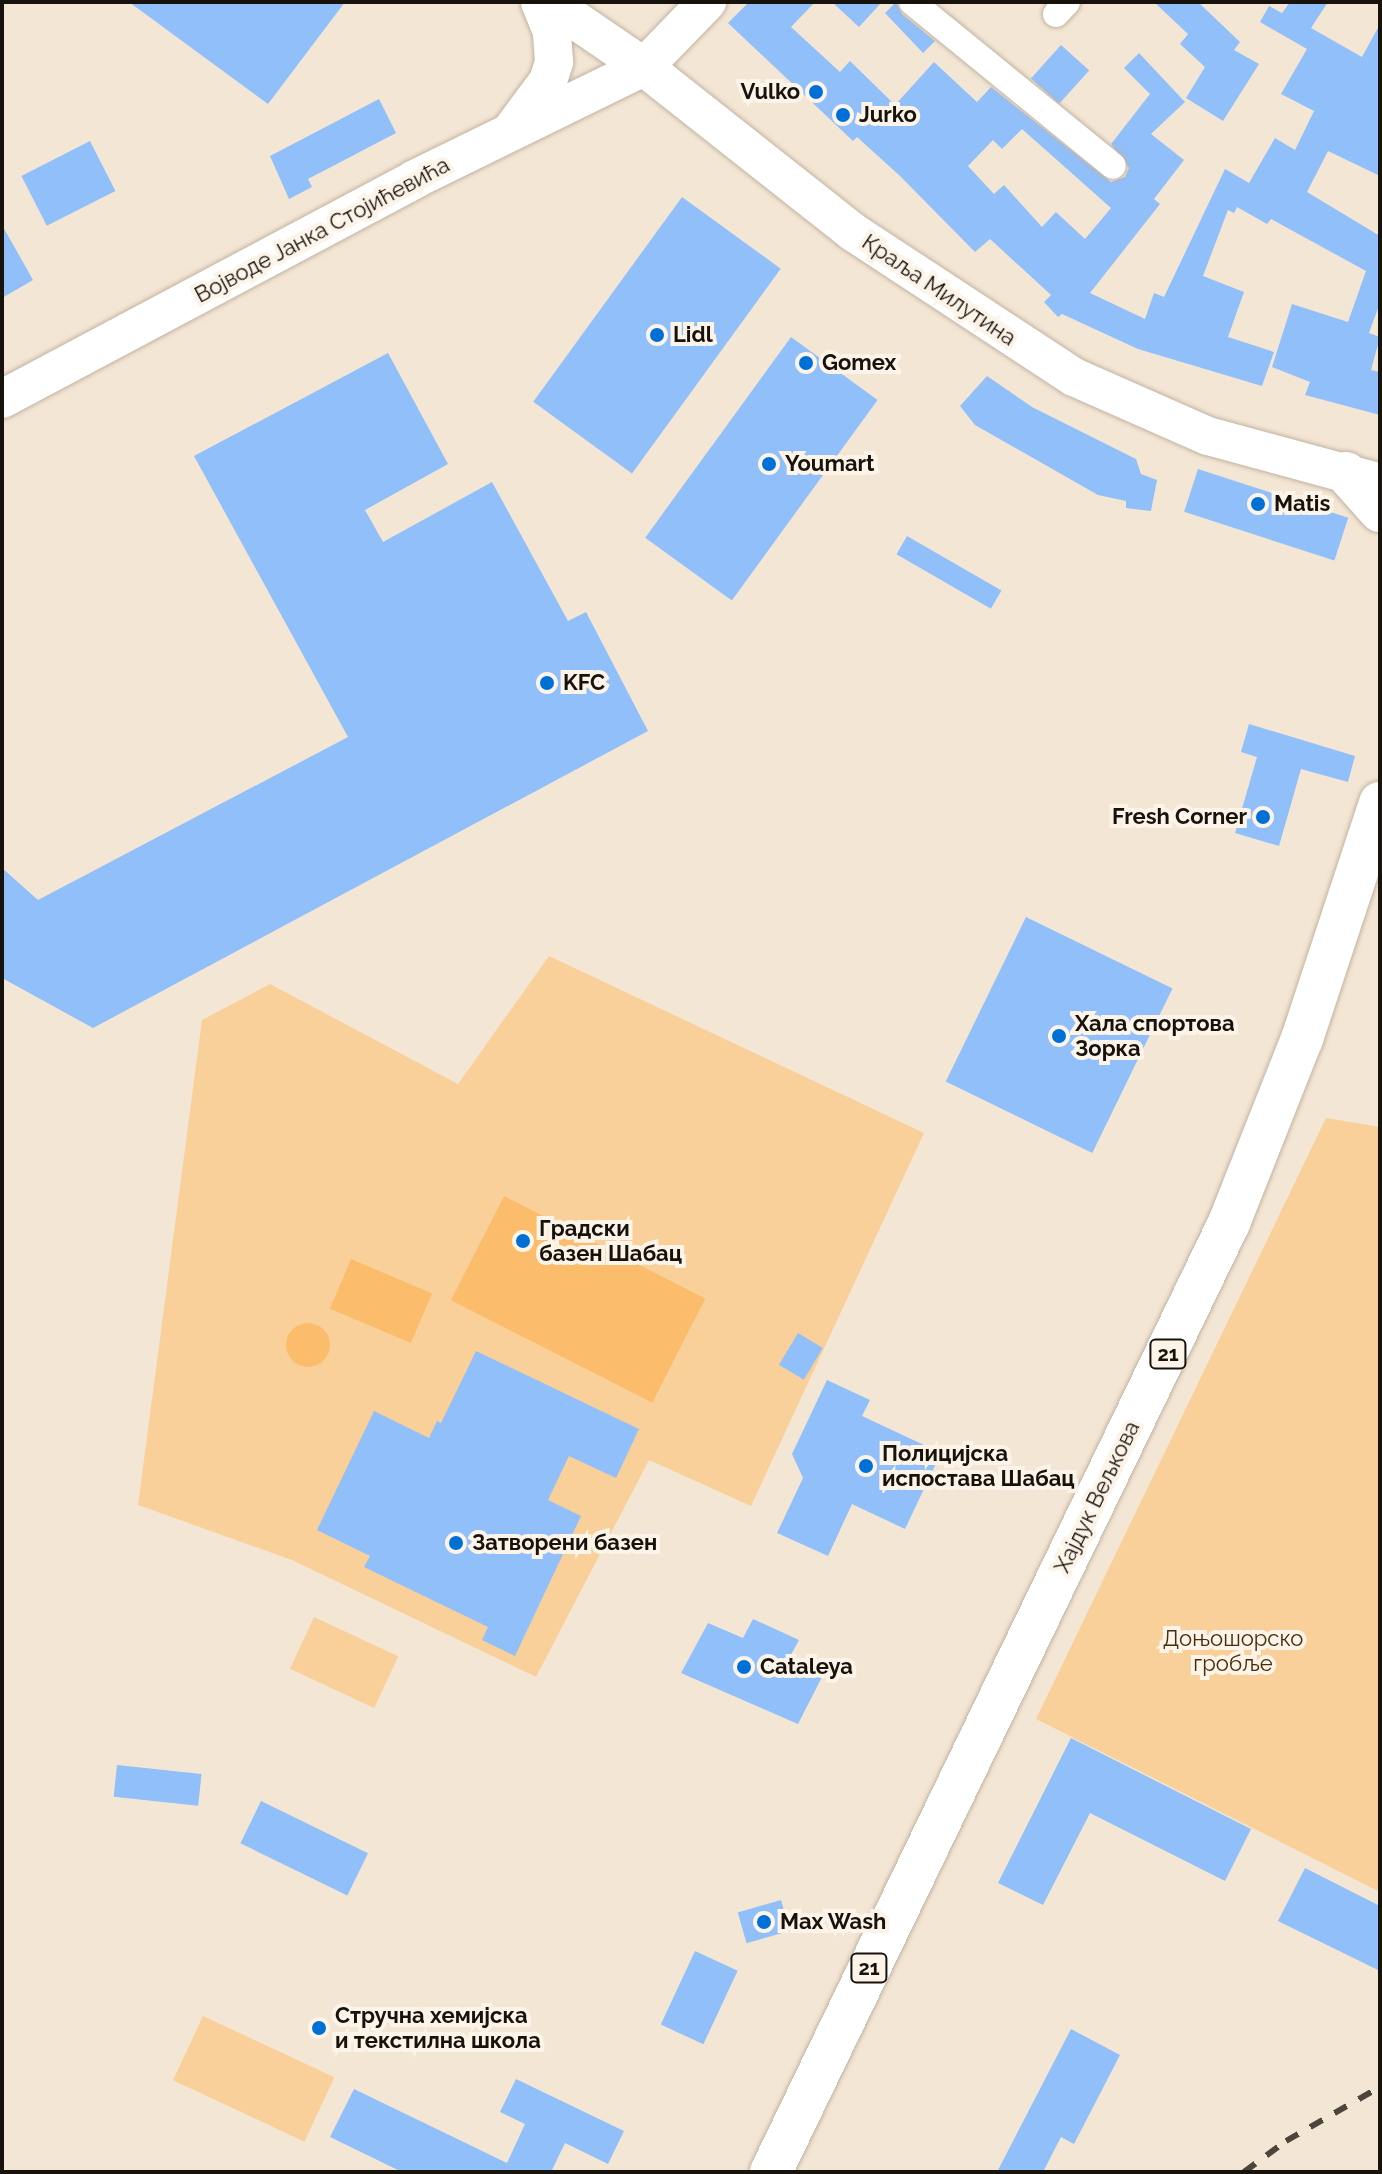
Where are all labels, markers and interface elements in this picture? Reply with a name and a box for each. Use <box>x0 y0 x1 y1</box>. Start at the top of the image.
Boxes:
place label: Vulko <box>740 79 800 105</box>
marker: Vulko <box>807 83 825 101</box>
place label: Jurko <box>859 102 917 128</box>
marker: Jurko <box>834 106 852 124</box>
street label: Војводе Јанка Стојићевића <box>190 151 454 309</box>
street label: Краља Милутина <box>857 229 1021 351</box>
place label: Lidl <box>673 322 713 348</box>
marker: Lidl <box>648 326 666 344</box>
place label: Gomex <box>822 350 896 376</box>
marker: Gomex <box>797 354 815 372</box>
place label: Youmart <box>785 451 874 477</box>
marker: Youmart <box>760 455 778 473</box>
place label: Matis <box>1274 491 1330 517</box>
marker: Matis <box>1249 495 1267 513</box>
place label: KFC <box>563 670 605 696</box>
marker: KFC <box>538 674 556 692</box>
place label: Fresh Corner <box>1112 804 1247 830</box>
marker: Fresh Corner <box>1254 808 1272 826</box>
place label: Хала спортова Зорка <box>1075 1010 1235 1062</box>
marker: Хала спортова Зорка <box>1050 1027 1068 1045</box>
place label: Градски базен Шабац <box>539 1215 682 1266</box>
marker: Градски базен Шабац <box>514 1232 532 1250</box>
road number: 21 <box>1148 1338 1188 1370</box>
street label: Хајдук Вељкова <box>1049 1417 1145 1577</box>
place label: Полицијска испостава Шабац <box>882 1440 1075 1492</box>
marker: Полицијска испостава Шабац <box>857 1457 875 1475</box>
place label: Затворени базен <box>472 1530 657 1556</box>
marker: Затворени базен <box>447 1534 465 1552</box>
park label: Доњошорско гробље <box>1163 1625 1303 1676</box>
place label: Cataleya <box>760 1654 853 1680</box>
marker: Cataleya <box>735 1658 753 1676</box>
place label: Max Wash <box>780 1909 887 1935</box>
marker: Max Wash <box>755 1913 773 1931</box>
road number: 21 <box>849 1952 889 1984</box>
place label: Стручна хемијска и текстилна школа <box>335 2002 541 2054</box>
marker: Стручна хемијска и текстилна школа <box>310 2019 328 2037</box>

